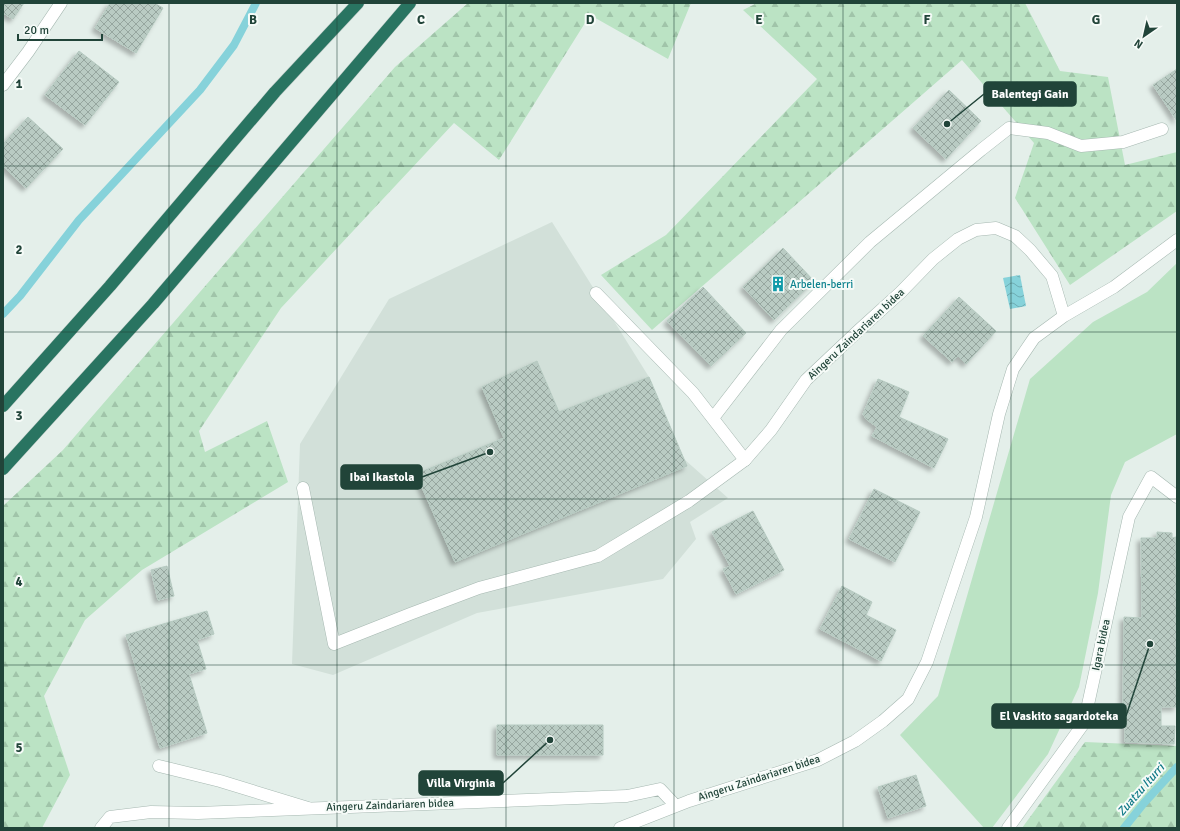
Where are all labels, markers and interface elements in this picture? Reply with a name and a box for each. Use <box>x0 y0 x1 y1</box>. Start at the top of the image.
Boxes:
text: B <box>249 12 257 28</box>
text: C <box>417 12 425 28</box>
text: D <box>586 12 595 28</box>
text: E <box>755 12 763 28</box>
text: F <box>924 12 931 28</box>
text: G <box>1092 12 1100 28</box>
scale bar <box>18 16 102 42</box>
north arrow <box>1124 16 1164 56</box>
text: 20 m <box>24 23 49 38</box>
text: N <box>1132 36 1145 51</box>
text: 1 <box>15 76 23 92</box>
callout: Balentegi Gain <box>984 82 1076 106</box>
text: Balentegi Gain <box>992 87 1069 102</box>
text: 2 <box>15 242 23 258</box>
building icon: Arbelen-berri <box>769 275 787 293</box>
place label: Arbelen-berri <box>790 278 853 291</box>
street label: Aingeru Zaindariaren bidea <box>805 285 907 382</box>
text: 3 <box>15 408 23 424</box>
callout: Ibai Ikastola <box>341 465 422 489</box>
text: Ibai Ikastola <box>350 470 414 485</box>
text: 4 <box>15 574 23 590</box>
street label: Igara bidea <box>1089 618 1113 672</box>
callout: El Vaskito sagardoteka <box>992 704 1126 728</box>
text: El Vaskito sagardoteka <box>1000 709 1118 724</box>
text: 5 <box>15 740 23 756</box>
street label: Aingeru Zaindariaren bidea <box>696 752 822 804</box>
water label: Zuatzu Iturri <box>1114 759 1169 819</box>
callout: Villa Virginia <box>419 771 503 795</box>
text: Villa Virginia <box>427 776 495 791</box>
street label: Aingeru Zaindariaren bidea <box>326 796 454 814</box>

